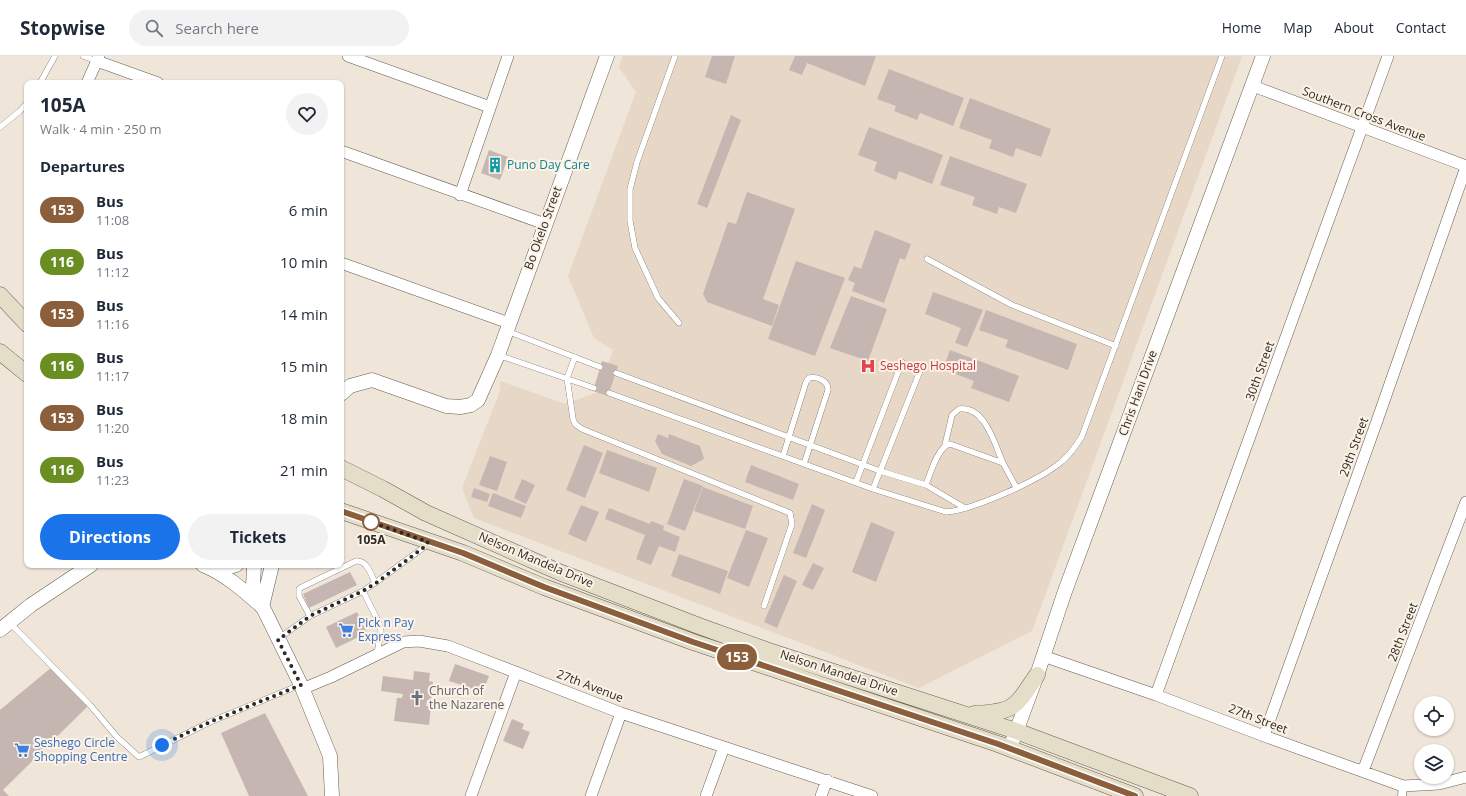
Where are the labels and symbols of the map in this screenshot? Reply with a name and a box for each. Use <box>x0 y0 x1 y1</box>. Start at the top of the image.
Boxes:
street label: Southern Cross Avenue <box>1300 82 1429 145</box>
building icon: Puno Day Care <box>486 156 504 174</box>
place label: Puno Day Care <box>507 156 590 173</box>
street label: Bo Okelo Street <box>520 184 565 272</box>
street label: 30th Street <box>1241 339 1278 403</box>
street label: Chris Hani Drive <box>1114 347 1161 438</box>
hospital icon: Seshego Hospital <box>859 357 877 375</box>
place label: Seshego Hospital <box>880 357 976 374</box>
street label: 29th Street <box>1335 415 1372 479</box>
marker: 105A <box>362 513 380 531</box>
street label: Nelson Mandela Drive <box>476 528 597 592</box>
place label: 105A <box>357 531 386 548</box>
street label: 28th Street <box>1383 600 1422 664</box>
place label: Pick n Pay Express <box>358 614 415 645</box>
supermarket icon: Pick n Pay Express <box>337 621 355 639</box>
line badge: 153 <box>714 644 760 670</box>
street label: Nelson Mandela Drive <box>778 645 901 700</box>
street label: 27th Avenue <box>554 665 626 706</box>
place label: Church of the Nazarene <box>429 682 504 713</box>
church icon: Church of the Nazarene <box>408 689 426 707</box>
street label: 27th Street <box>1226 699 1290 738</box>
place label: Seshego Circle Shopping Centre <box>34 734 128 765</box>
your location <box>152 735 172 755</box>
supermarket icon: Seshego Circle Shopping Centre <box>13 741 31 759</box>

